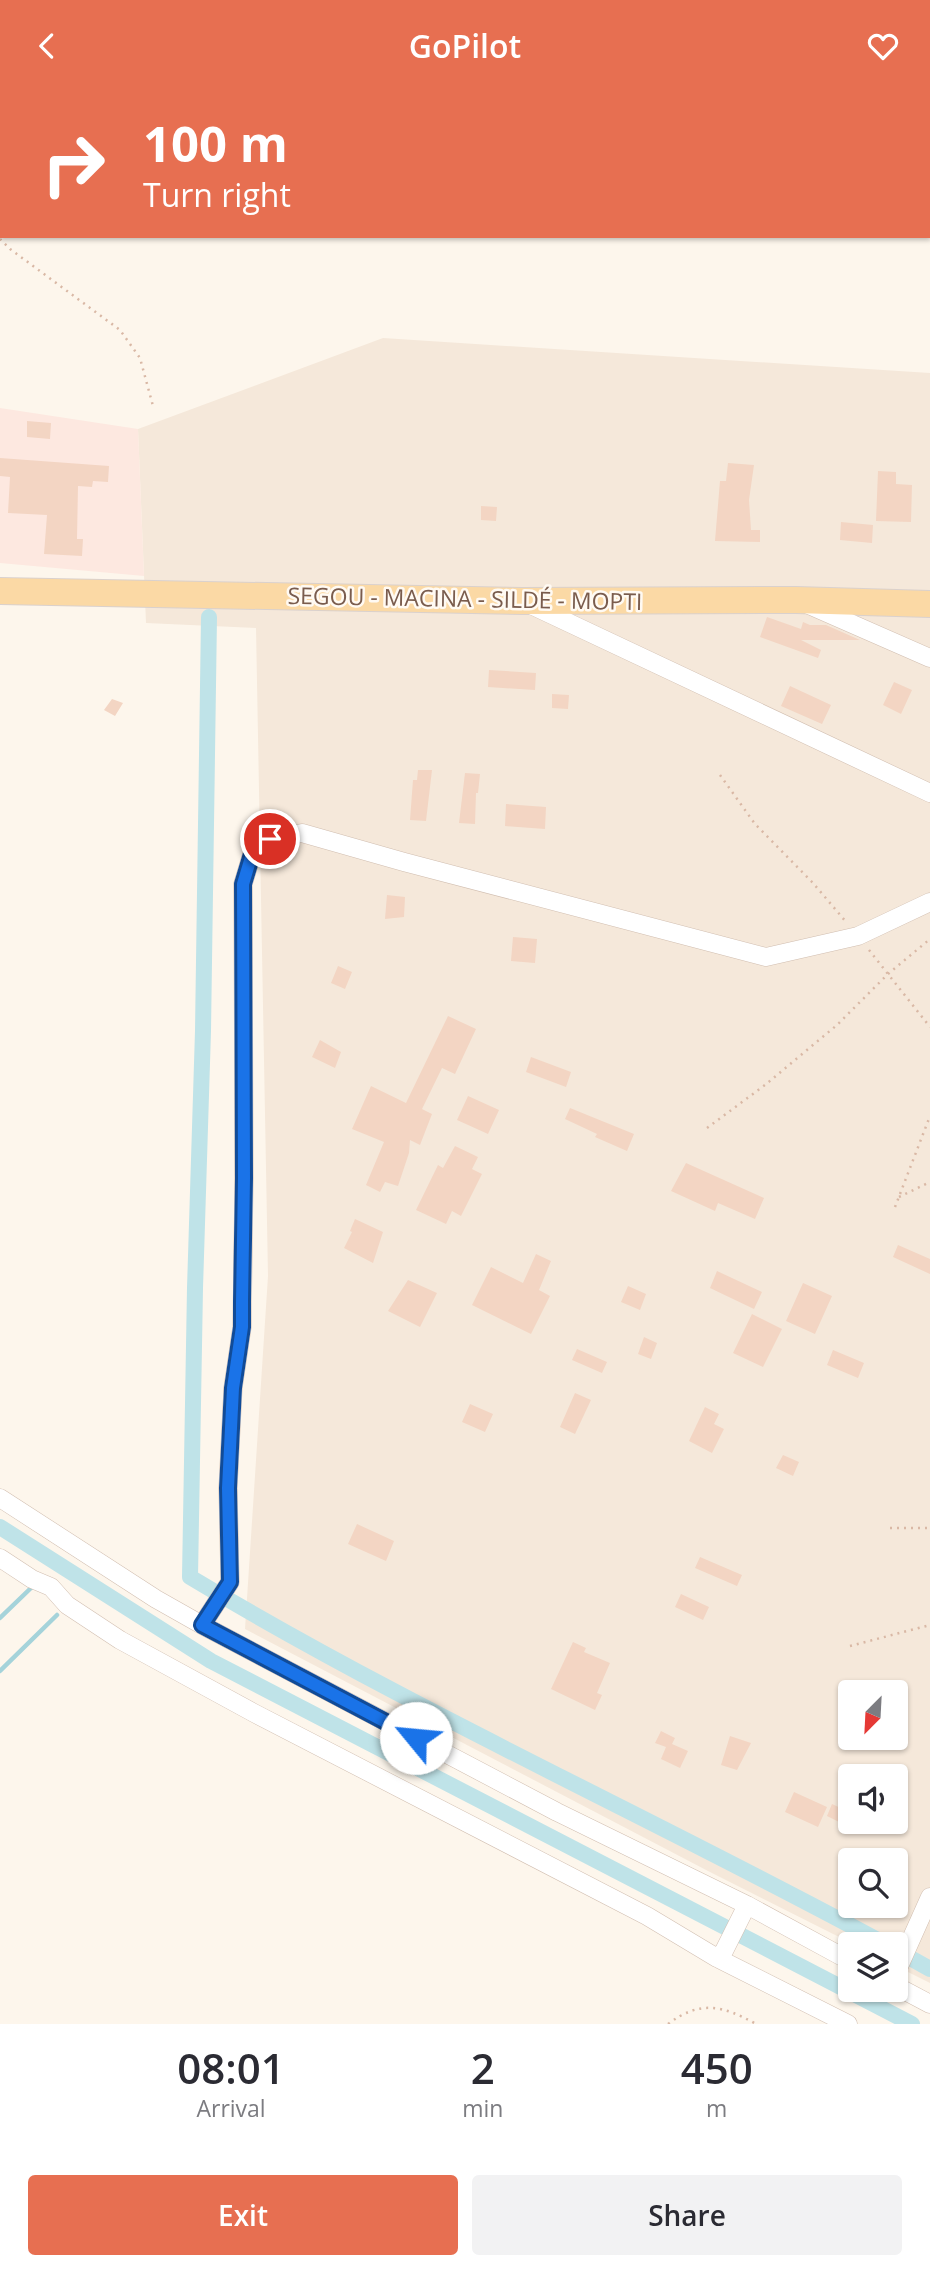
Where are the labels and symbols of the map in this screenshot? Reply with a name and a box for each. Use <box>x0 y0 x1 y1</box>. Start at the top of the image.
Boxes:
street label: SEGOU - MACINA - SILDÉ - MOPTI <box>287 579 643 617</box>
pin <box>240 809 300 869</box>
north arrow <box>838 1680 908 1750</box>
position arrow <box>379 1701 453 1775</box>

